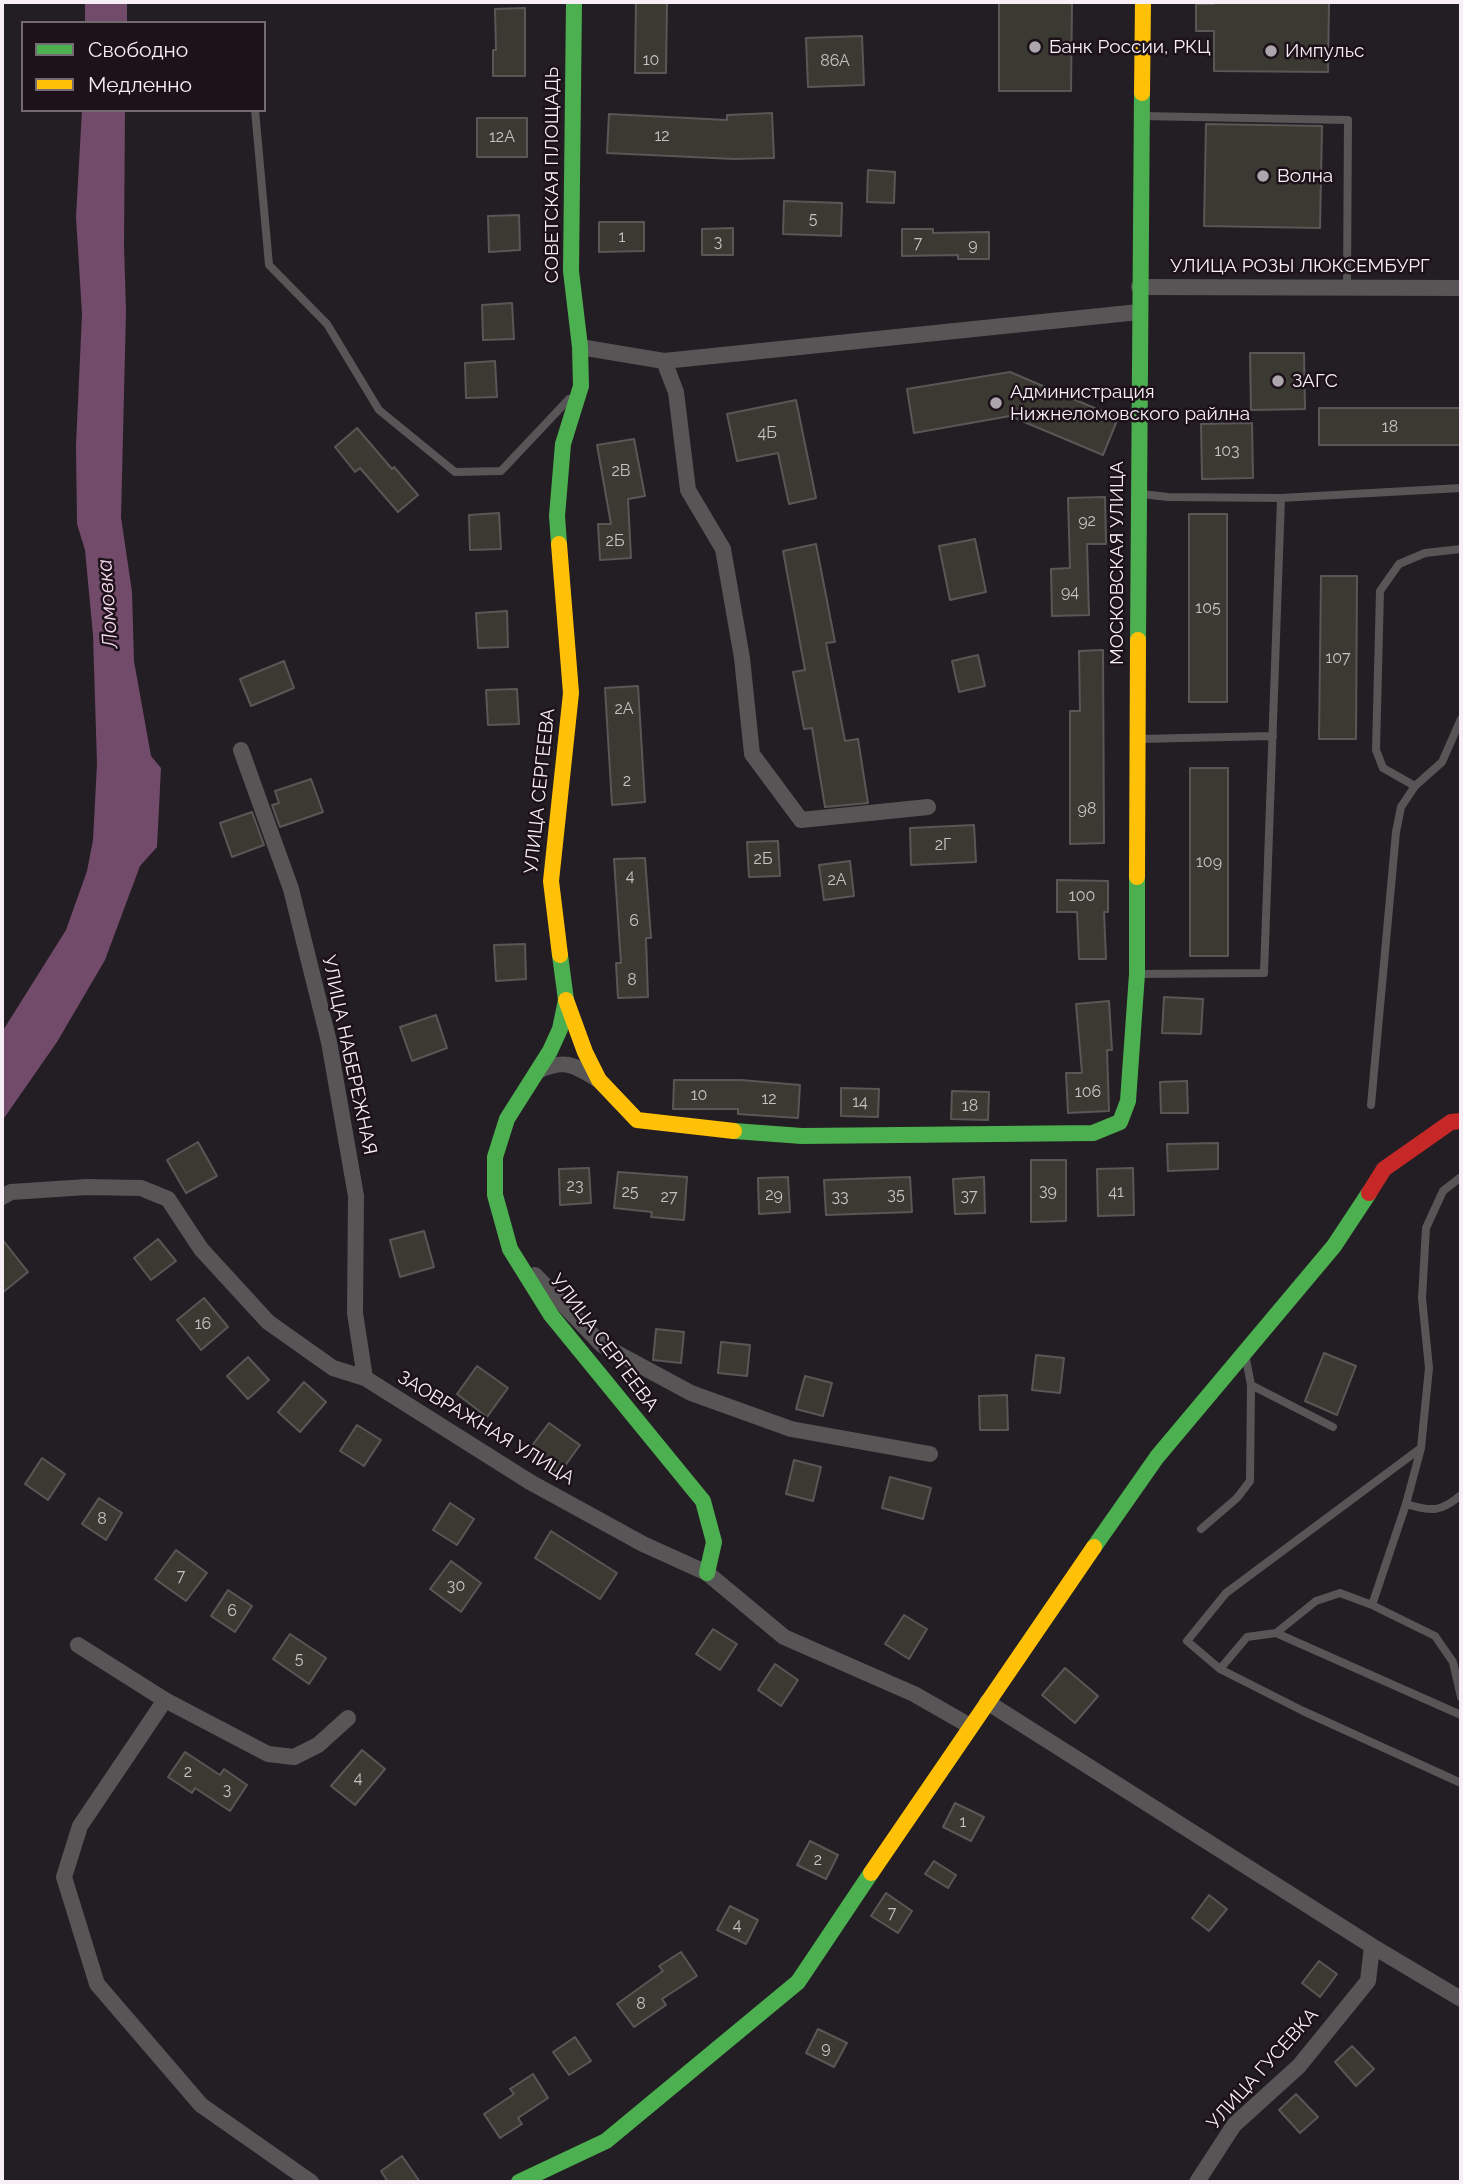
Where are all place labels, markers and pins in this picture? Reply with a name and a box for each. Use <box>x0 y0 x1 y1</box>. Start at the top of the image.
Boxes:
place label: Банк России, РКЦ <box>1049 36 1211 58</box>
marker: Банк России, РКЦ <box>1027 39 1043 55</box>
place label: Импульс <box>1285 40 1364 62</box>
marker: Импульс <box>1263 43 1279 59</box>
place label: Волна <box>1277 165 1333 187</box>
marker: Волна <box>1255 168 1271 184</box>
place label: ЗАГС <box>1292 370 1338 392</box>
marker: ЗАГС <box>1270 373 1286 389</box>
place label: Администрация Нижнеломовского райлна <box>1010 381 1250 425</box>
marker: Администрация Нижнеломовского райлна <box>988 395 1004 411</box>

